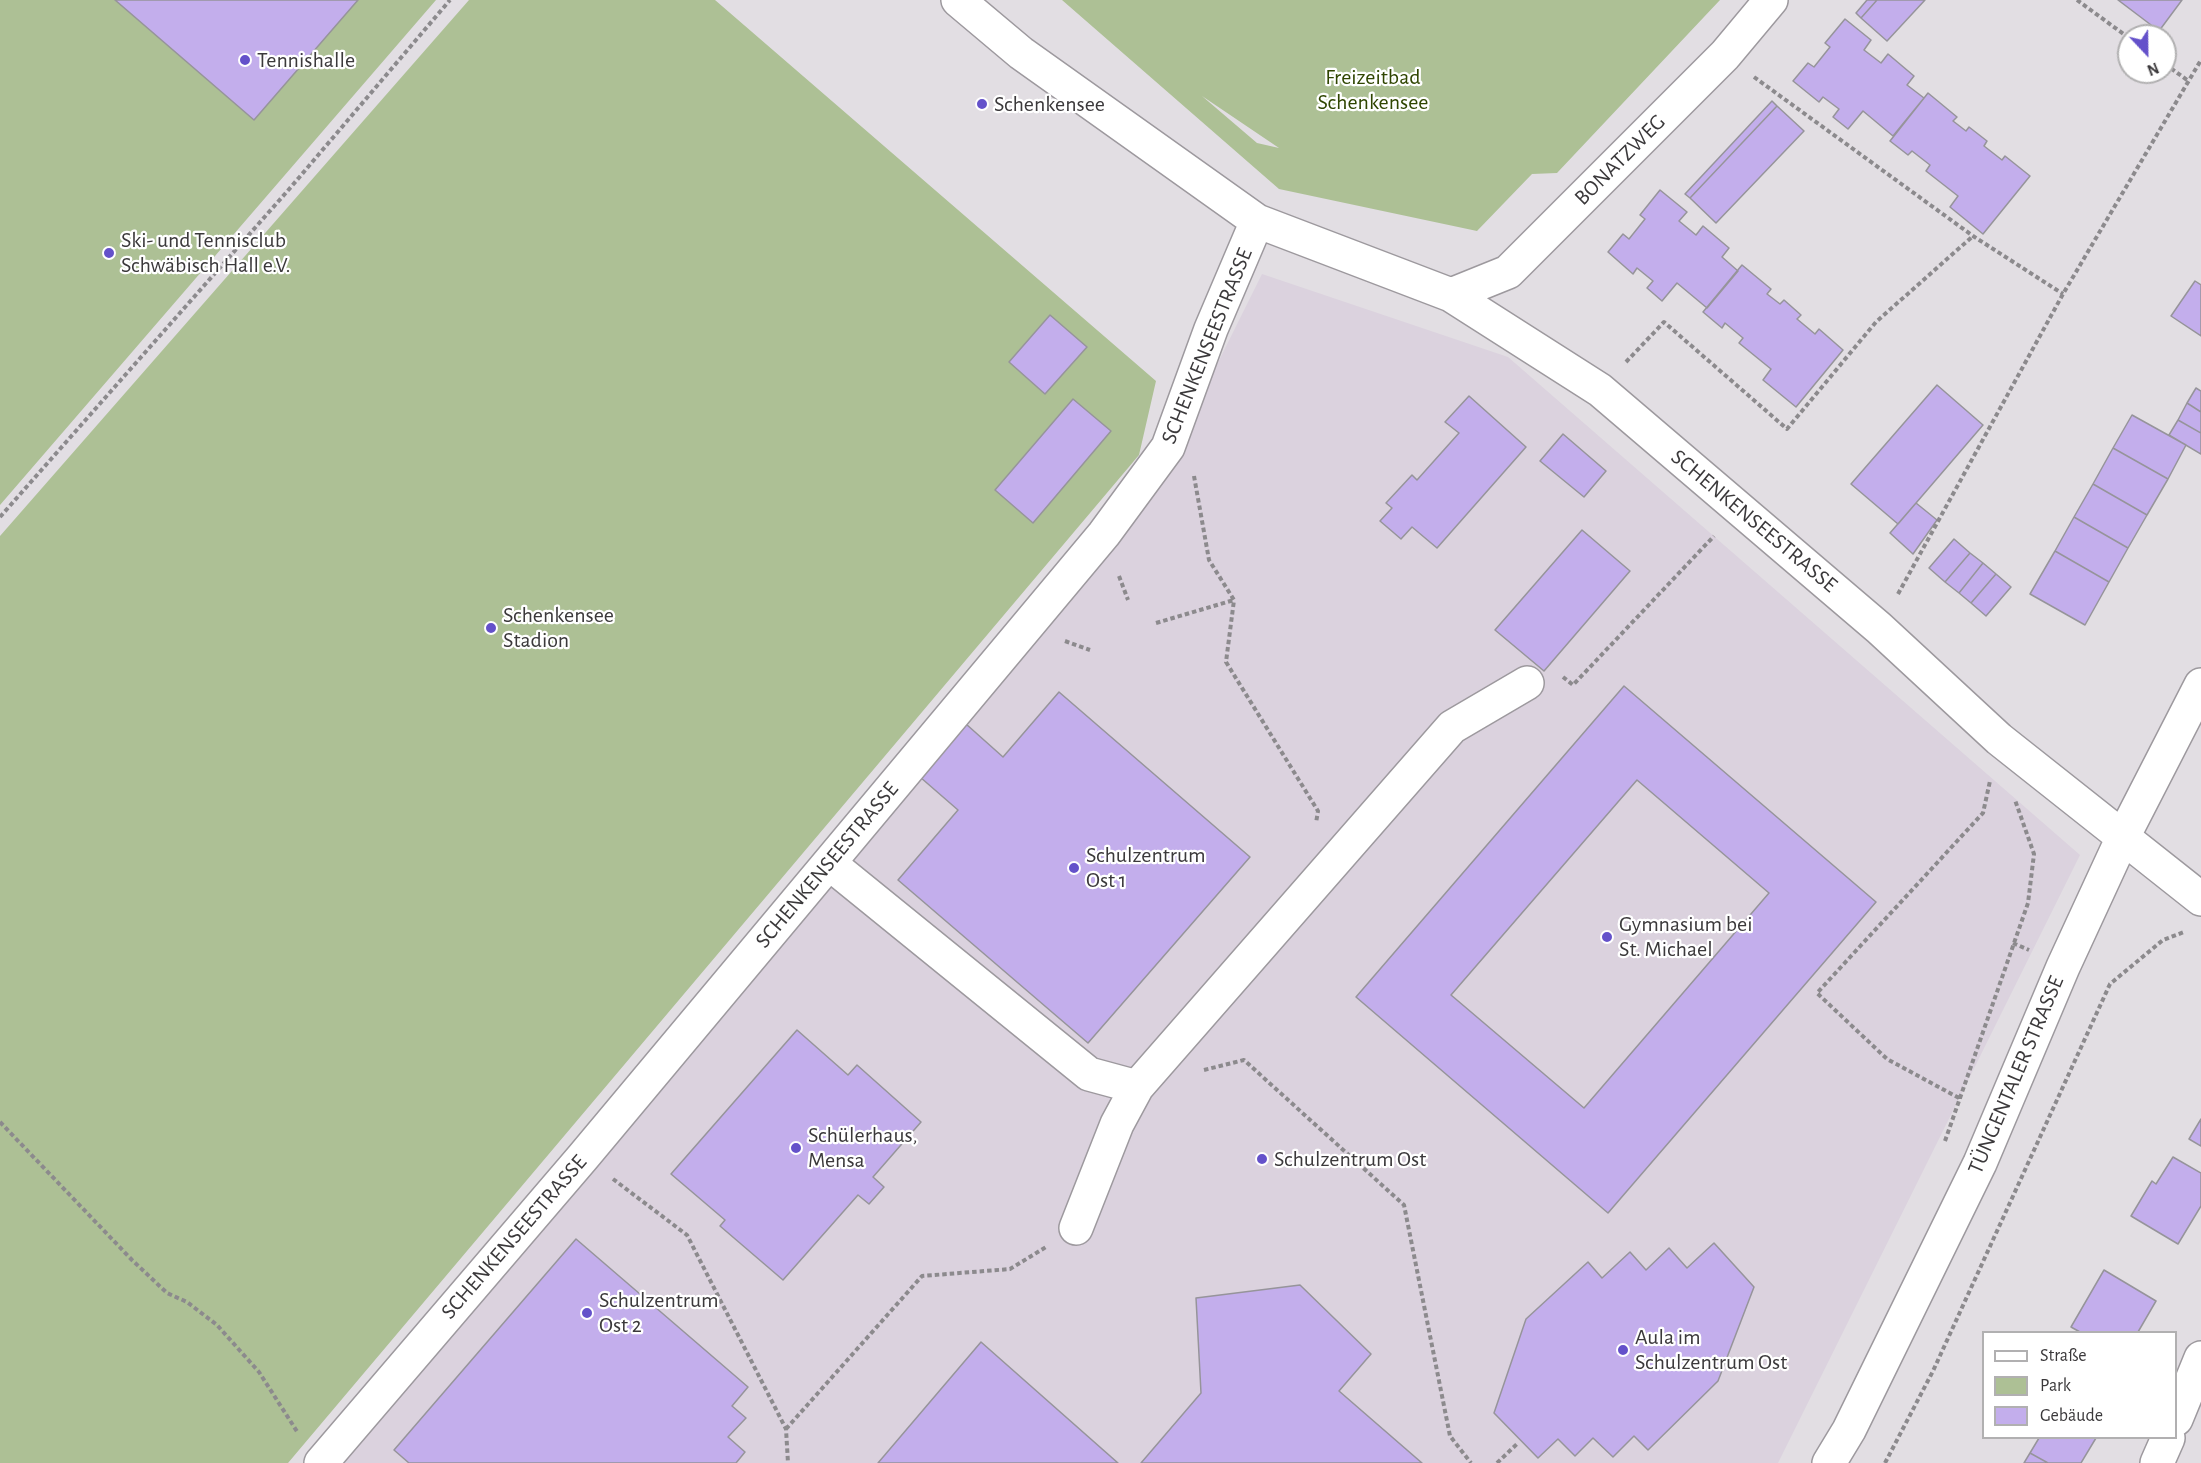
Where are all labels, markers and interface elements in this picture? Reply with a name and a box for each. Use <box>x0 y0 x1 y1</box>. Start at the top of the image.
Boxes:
north arrow <box>2117 24 2177 84</box>
place label: Tennishalle <box>257 47 355 73</box>
marker: Tennishalle <box>238 53 252 67</box>
text: N <box>2145 59 2161 78</box>
park label: Freizeitbad Schenkensee <box>1318 64 1428 116</box>
place label: Schenkensee <box>994 91 1105 117</box>
marker: Schenkensee <box>975 97 989 111</box>
street label: BONATZWEG <box>1569 109 1671 211</box>
place label: Ski- und Tennisclub Schwäbisch Hall e.V. <box>121 227 291 278</box>
street label: SCHENKENSEESTRASSE <box>1156 244 1258 448</box>
marker: Ski- und Tennisclub Schwäbisch Hall e.V. <box>102 246 116 260</box>
street label: SCHENKENSEESTRASSE <box>1666 444 1842 598</box>
place label: Schenkensee Stadion <box>503 602 614 654</box>
marker: Schenkensee Stadion <box>484 621 498 635</box>
street label: SCHENKENSEESTRASSE <box>750 777 904 953</box>
place label: Schulzentrum Ost 1 <box>1086 842 1205 894</box>
marker: Schulzentrum Ost 1 <box>1067 861 1081 875</box>
place label: Gymnasium bei St. Michael <box>1619 911 1753 962</box>
marker: Gymnasium bei St. Michael <box>1600 930 1614 944</box>
street label: TÜNGENTALER STRASSE <box>1962 972 2070 1178</box>
place label: Schülerhaus, Mensa <box>808 1122 917 1174</box>
marker: Schülerhaus, Mensa <box>789 1141 803 1155</box>
place label: Schulzentrum Ost <box>1274 1146 1426 1172</box>
street label: SCHENKENSEESTRASSE <box>436 1150 592 1324</box>
marker: Schulzentrum Ost <box>1255 1152 1269 1166</box>
place label: Schulzentrum Ost 2 <box>599 1287 718 1338</box>
marker: Schulzentrum Ost 2 <box>580 1306 594 1320</box>
place label: Aula im Schulzentrum Ost <box>1635 1324 1787 1376</box>
legend <box>1982 1331 2177 1439</box>
marker: Aula im Schulzentrum Ost <box>1616 1343 1630 1357</box>
text: Straße <box>2040 1347 2086 1365</box>
text: Park <box>2040 1377 2071 1395</box>
text: Gebäude <box>2040 1407 2103 1425</box>

